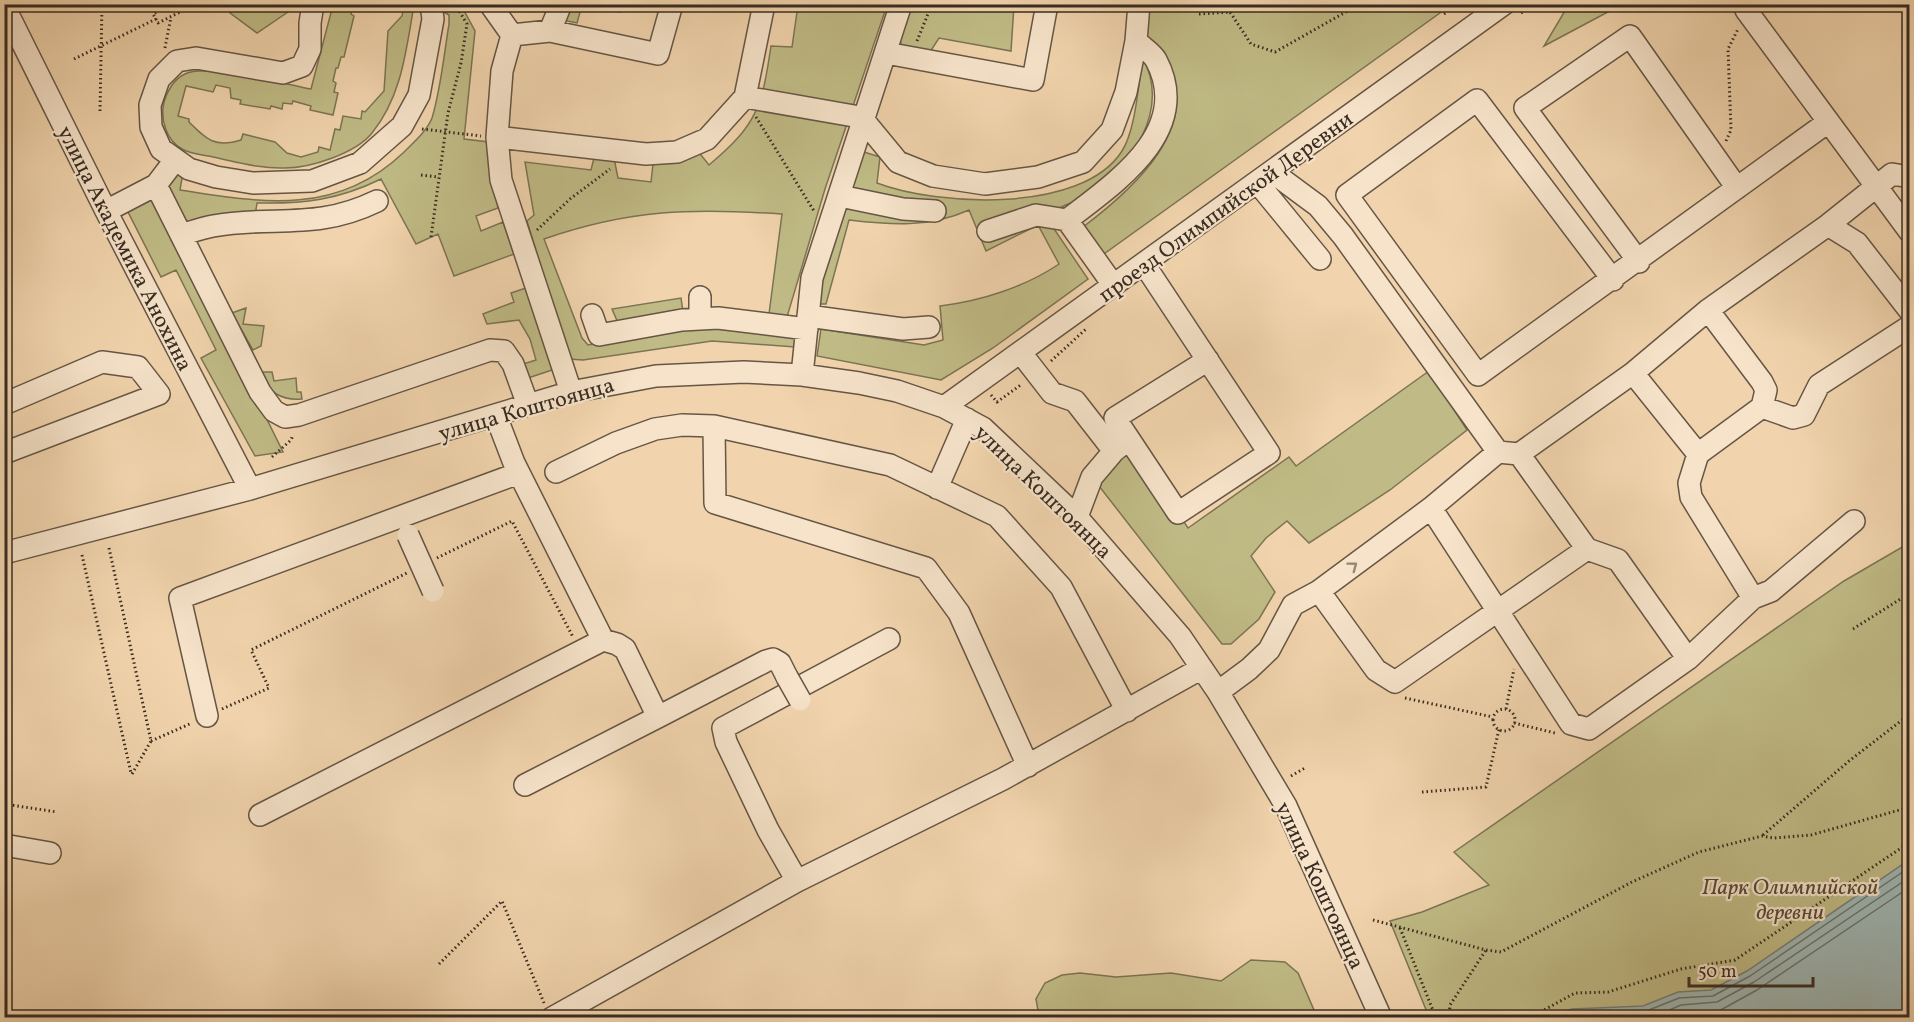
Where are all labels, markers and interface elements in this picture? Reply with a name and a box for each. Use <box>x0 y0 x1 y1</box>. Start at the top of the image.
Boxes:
street label: проезд Олимпийской Деревни <box>1093 105 1360 311</box>
street label: улица Академика Анохина <box>48 121 199 377</box>
street label: улица Коштоянца <box>435 370 618 450</box>
street label: улица Коштоянца <box>966 419 1118 567</box>
one-way arrow <box>1346 562 1357 573</box>
street label: улица Коштоянца <box>1266 797 1371 975</box>
park label: Парк Олимпийской деревни <box>1702 873 1878 929</box>
scale bar <box>1689 950 1814 988</box>
text: 50 m <box>1698 960 1737 985</box>

